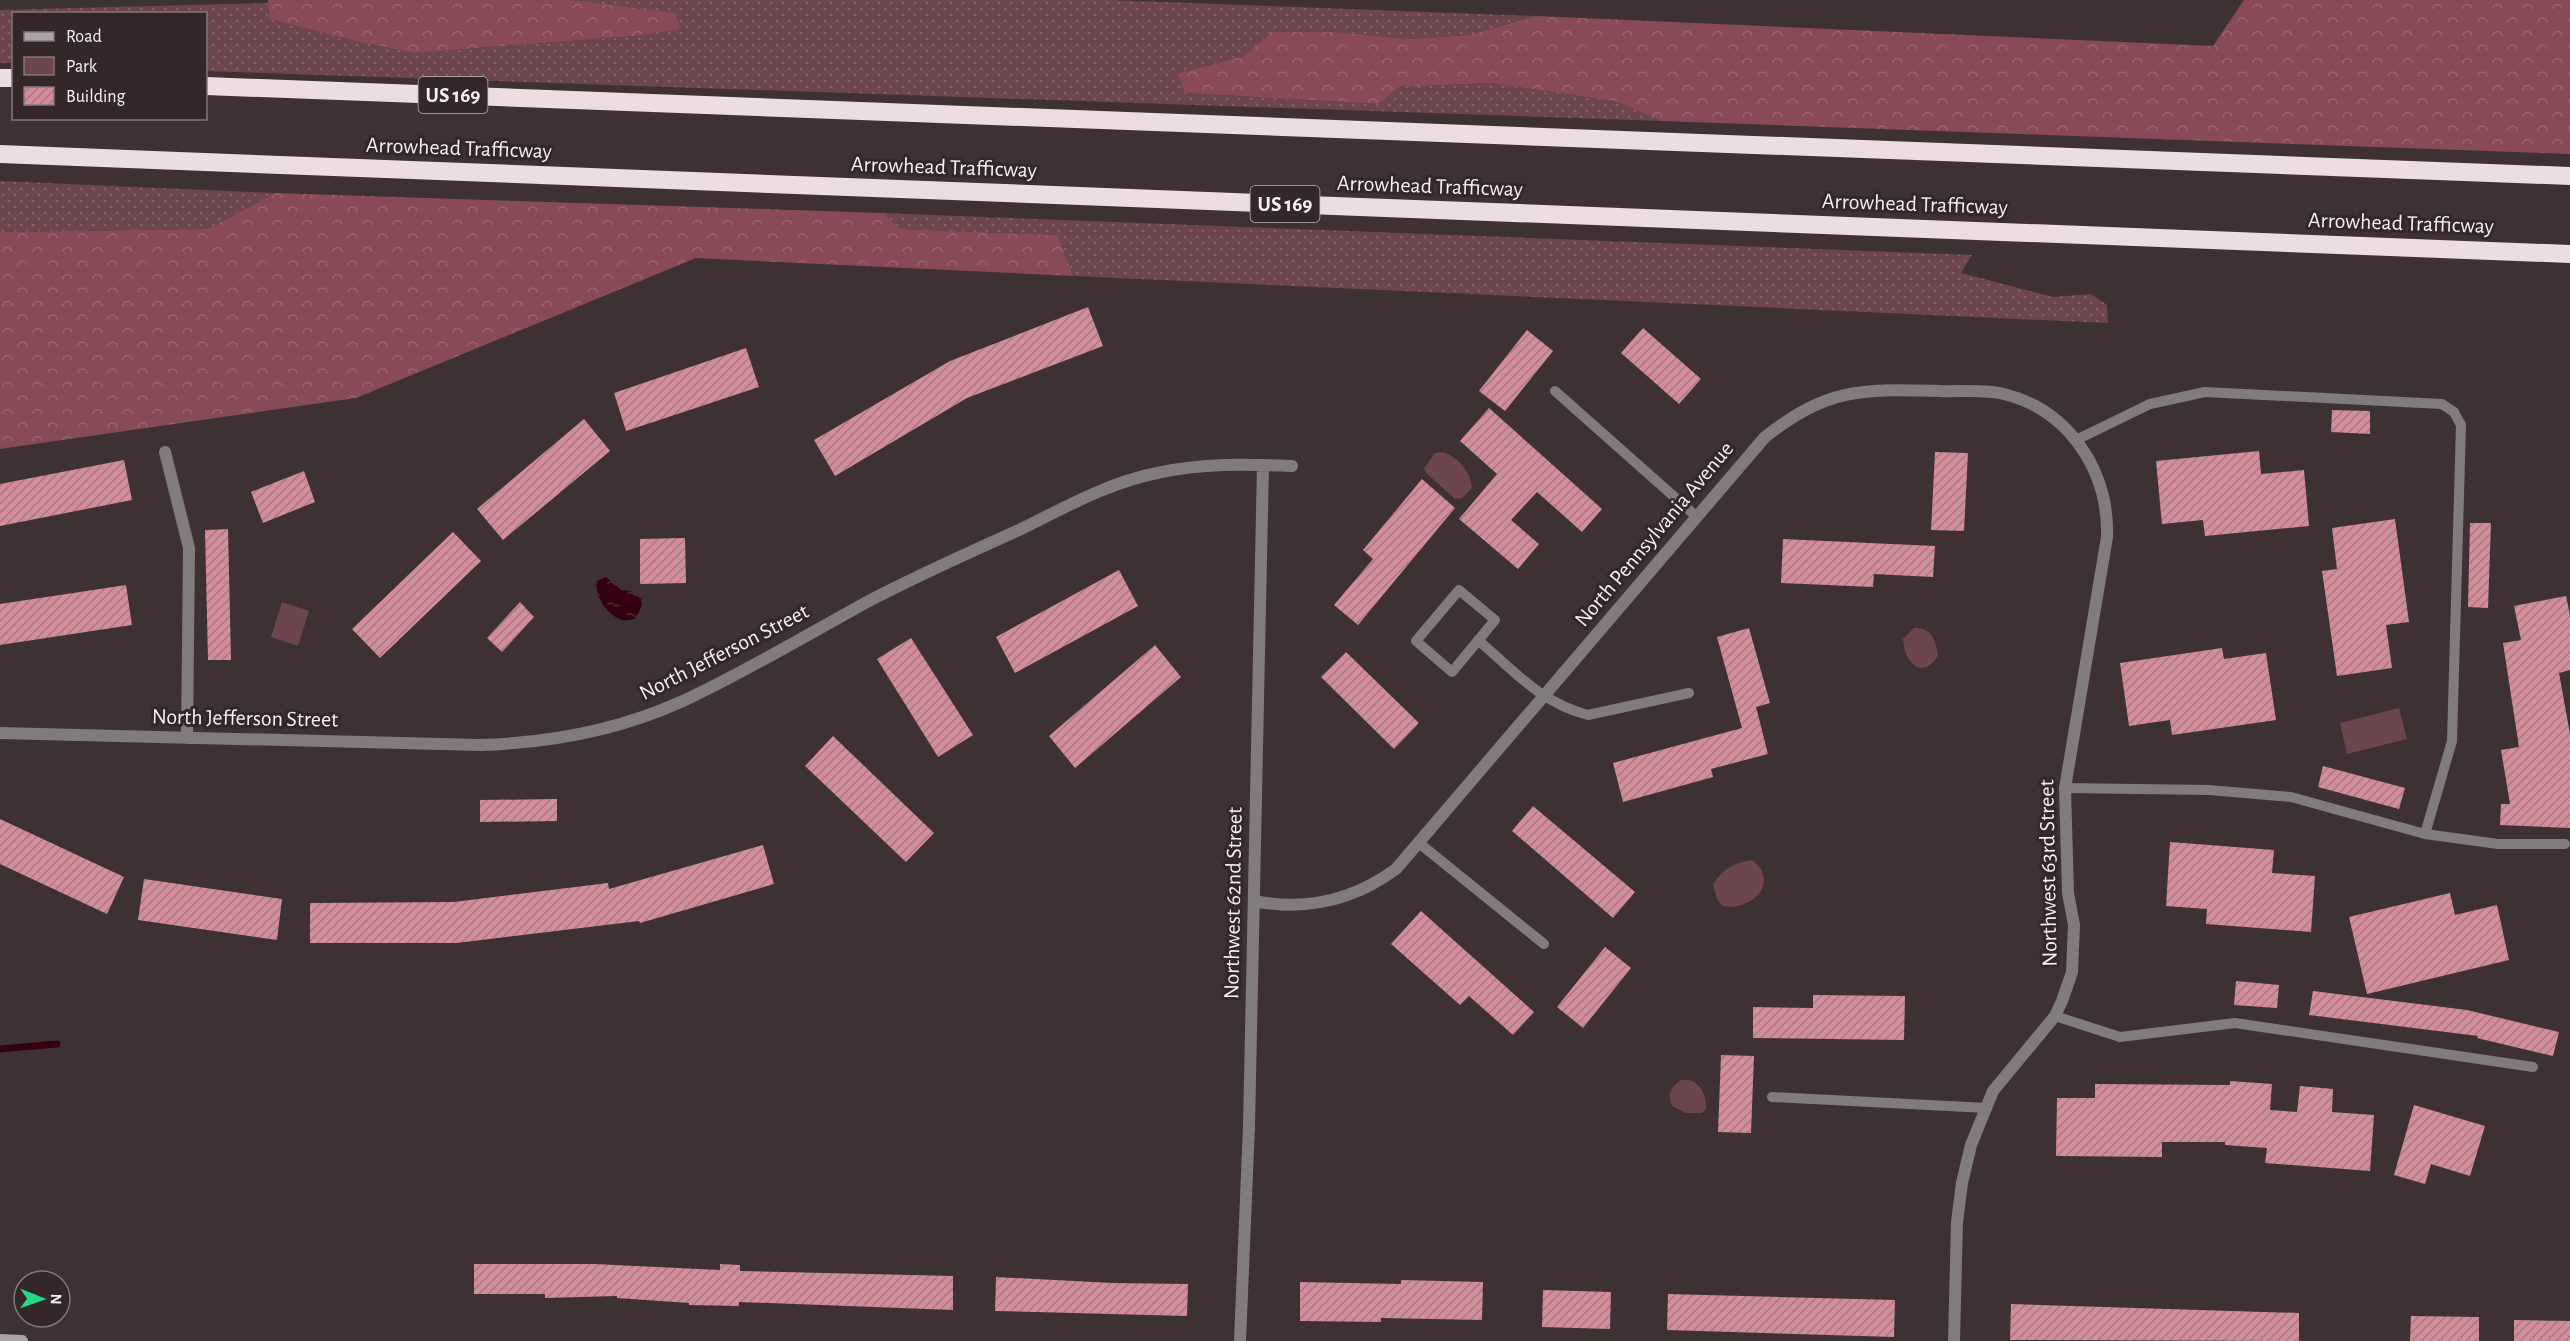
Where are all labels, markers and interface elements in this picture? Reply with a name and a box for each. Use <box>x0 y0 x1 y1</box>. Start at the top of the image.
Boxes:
legend <box>12 12 207 120</box>
text: Road <box>66 28 102 46</box>
text: Park <box>66 58 98 76</box>
road number: US 169 <box>418 77 488 113</box>
text: Building <box>66 88 126 106</box>
street label: Arrowhead Trafficway <box>366 134 553 162</box>
street label: Arrowhead Trafficway <box>851 153 1038 181</box>
street label: Arrowhead Trafficway <box>1337 172 1524 200</box>
road number: US 169 <box>1250 186 1320 222</box>
street label: Arrowhead Trafficway <box>1822 190 2009 218</box>
street label: Arrowhead Trafficway <box>2308 209 2495 237</box>
street label: North Pennsylvania Avenue <box>1570 437 1738 631</box>
street label: North Jefferson Street <box>636 600 812 704</box>
street label: North Jefferson Street <box>152 705 338 731</box>
street label: Northwest 63rd Street <box>2035 779 2061 967</box>
street label: Northwest 62nd Street <box>1220 807 1246 999</box>
north arrow <box>12 1269 72 1329</box>
text: N <box>48 1294 64 1305</box>

